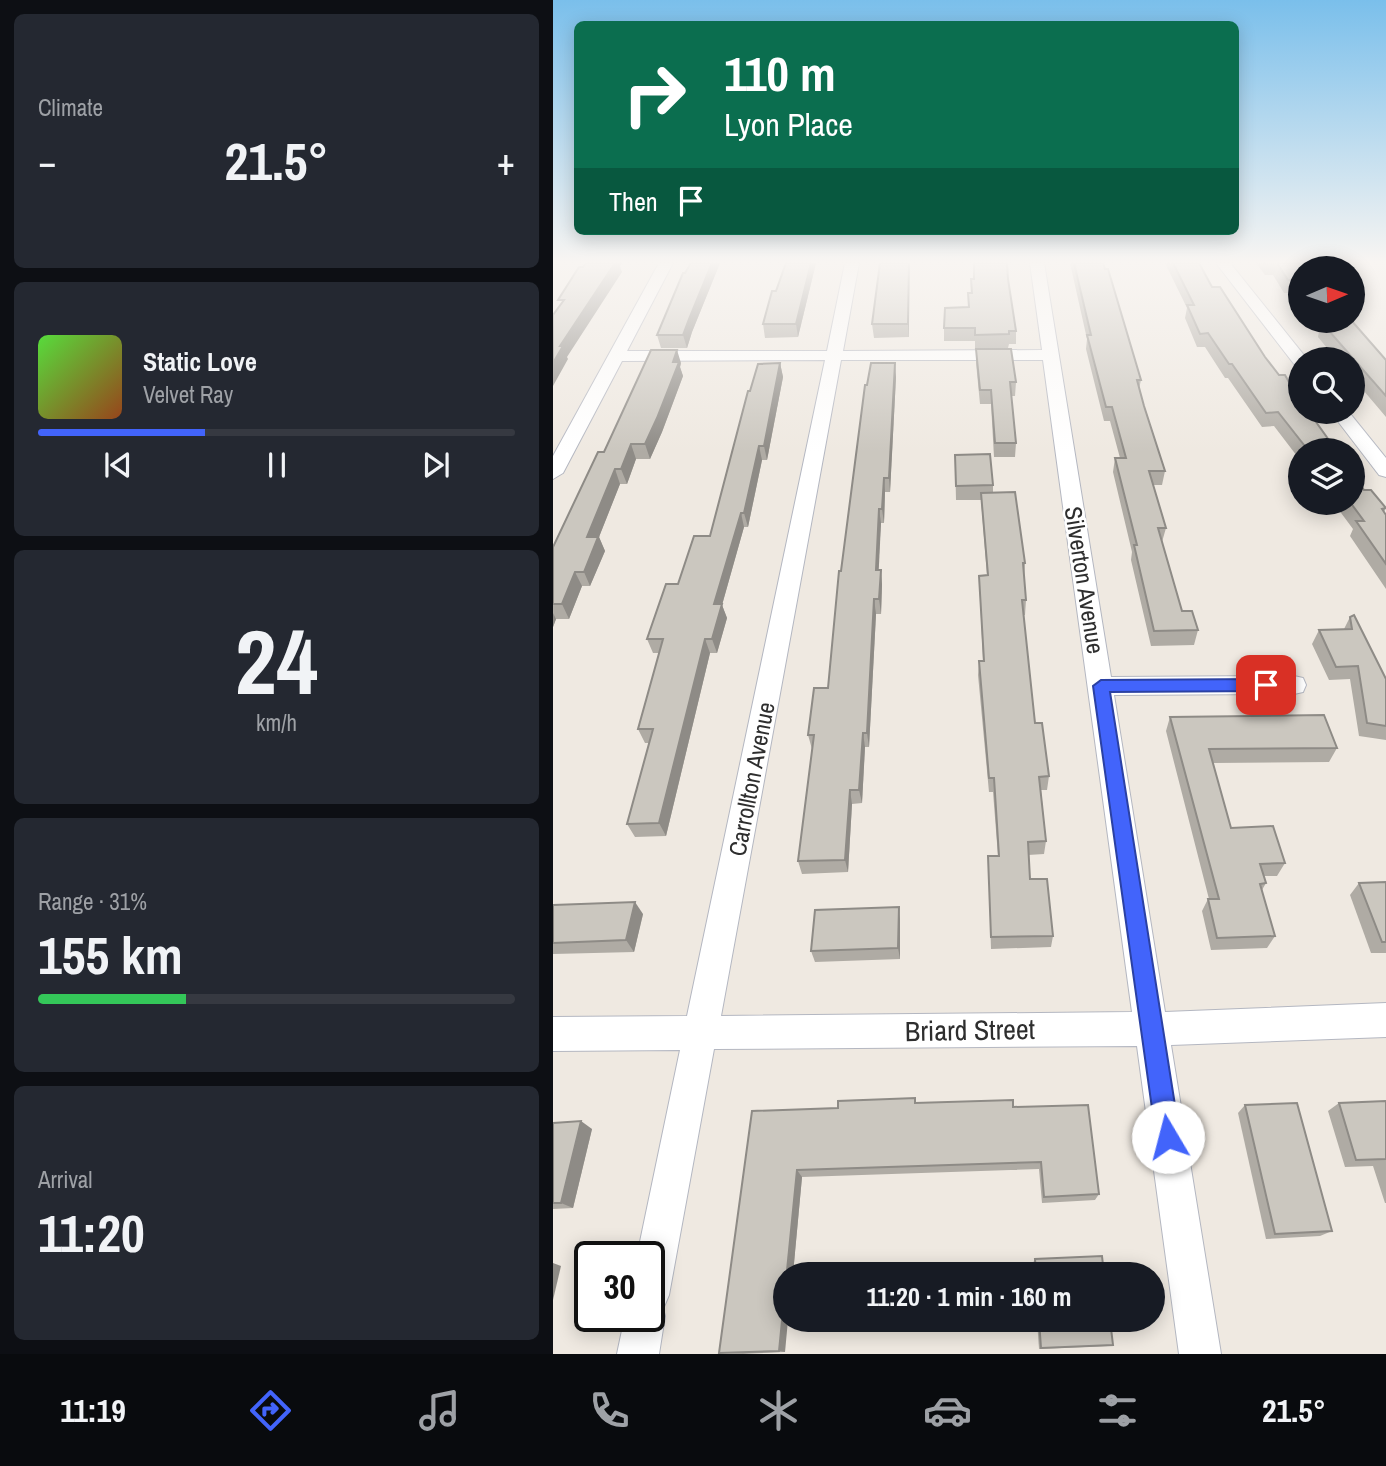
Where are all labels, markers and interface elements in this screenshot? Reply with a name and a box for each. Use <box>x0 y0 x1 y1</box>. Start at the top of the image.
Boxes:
text: 110 m <box>724 40 836 106</box>
icon: right <box>609 49 700 140</box>
text: Climate <box>38 92 103 123</box>
text: Lyon Place <box>724 103 853 146</box>
text: 21.5° <box>225 126 328 196</box>
text: − <box>38 136 56 187</box>
text: + <box>497 136 515 187</box>
icon: arrive <box>672 182 710 220</box>
text: Then <box>609 184 658 219</box>
north arrow <box>1288 256 1365 332</box>
map controls <box>1288 256 1365 515</box>
text: Static Love <box>143 344 257 379</box>
button: search <box>1288 347 1365 424</box>
text: Velvet Ray <box>143 379 233 410</box>
button: layers <box>1288 438 1365 515</box>
icon: previous <box>99 446 137 484</box>
icon: pause <box>258 446 296 484</box>
icon: next <box>417 446 455 484</box>
street label: Silverton Avenue <box>1058 504 1112 656</box>
text: 24 <box>235 600 318 722</box>
pin <box>1236 655 1296 715</box>
icon: arrive <box>1247 666 1285 704</box>
street label: Carrollton Avenue <box>720 699 782 859</box>
text: km/h <box>256 707 297 738</box>
text: Range · 31% <box>38 886 147 917</box>
text: 155 km <box>38 920 183 990</box>
street label: Briard Street <box>905 1010 1035 1050</box>
position arrow <box>1131 1100 1205 1174</box>
text: Arrival <box>38 1164 93 1195</box>
text: 11:20 <box>38 1198 145 1268</box>
speed limit sign: 30 <box>574 1241 665 1332</box>
text: 11:20 · 1 min · 160 m <box>866 1279 1072 1314</box>
icon: directions <box>246 1386 295 1435</box>
icon: music <box>415 1386 464 1435</box>
icon: phone <box>585 1386 634 1435</box>
icon: climate <box>754 1386 803 1435</box>
icon: car <box>923 1386 972 1435</box>
icon: filters <box>1093 1386 1142 1435</box>
text: 11:19 <box>60 1389 126 1432</box>
text: 21.5° <box>1262 1389 1326 1432</box>

